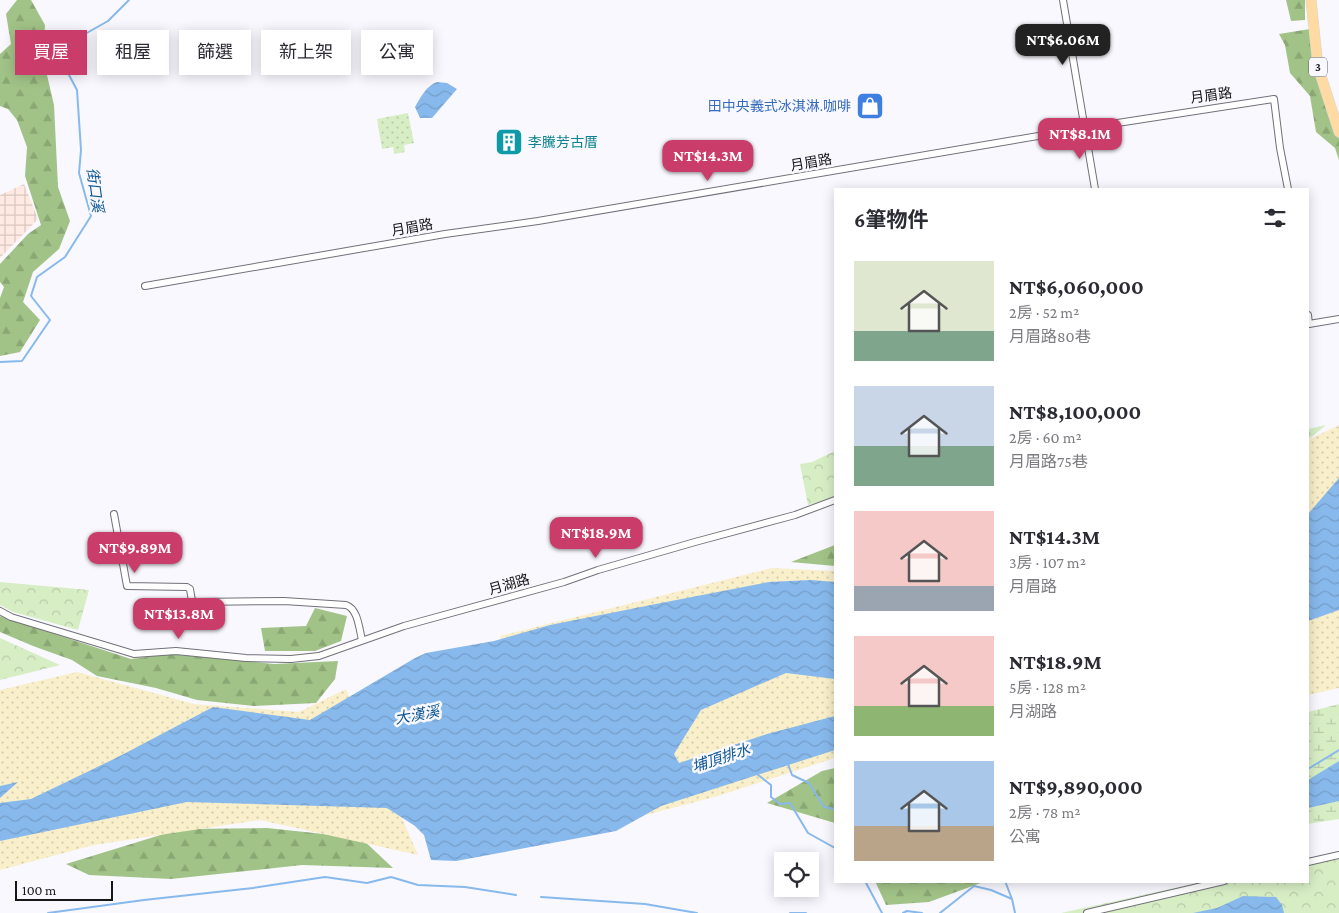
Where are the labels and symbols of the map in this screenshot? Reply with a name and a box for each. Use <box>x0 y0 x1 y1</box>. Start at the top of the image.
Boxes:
pin: NT$6.06M <box>1011 23 1115 66</box>
road number: 3 <box>1309 58 1327 76</box>
street label: 月眉路 <box>1189 84 1233 106</box>
shop icon: 田中央義式冰淇淋.咖啡 <box>855 91 885 121</box>
place label: 田中央義式冰淇淋.咖啡 <box>708 98 851 114</box>
pin: NT$8.1M <box>1034 118 1126 160</box>
building icon: 李騰芳古厝 <box>494 127 524 157</box>
place label: 李騰芳古厝 <box>528 134 598 150</box>
pin: NT$14.3M <box>656 140 760 182</box>
street label: 月眉路 <box>789 150 833 174</box>
water label: 街口溪 <box>84 167 106 215</box>
street label: 月眉路 <box>390 215 434 239</box>
pin: NT$18.9M <box>544 516 648 559</box>
pin: NT$9.89M <box>83 532 187 574</box>
street label: 月湖路 <box>487 571 531 597</box>
pin: NT$13.8M <box>127 598 231 640</box>
water label: 大漢溪 <box>393 703 443 727</box>
water label: 埔頂排水 <box>690 741 753 775</box>
scale bar <box>15 878 112 901</box>

